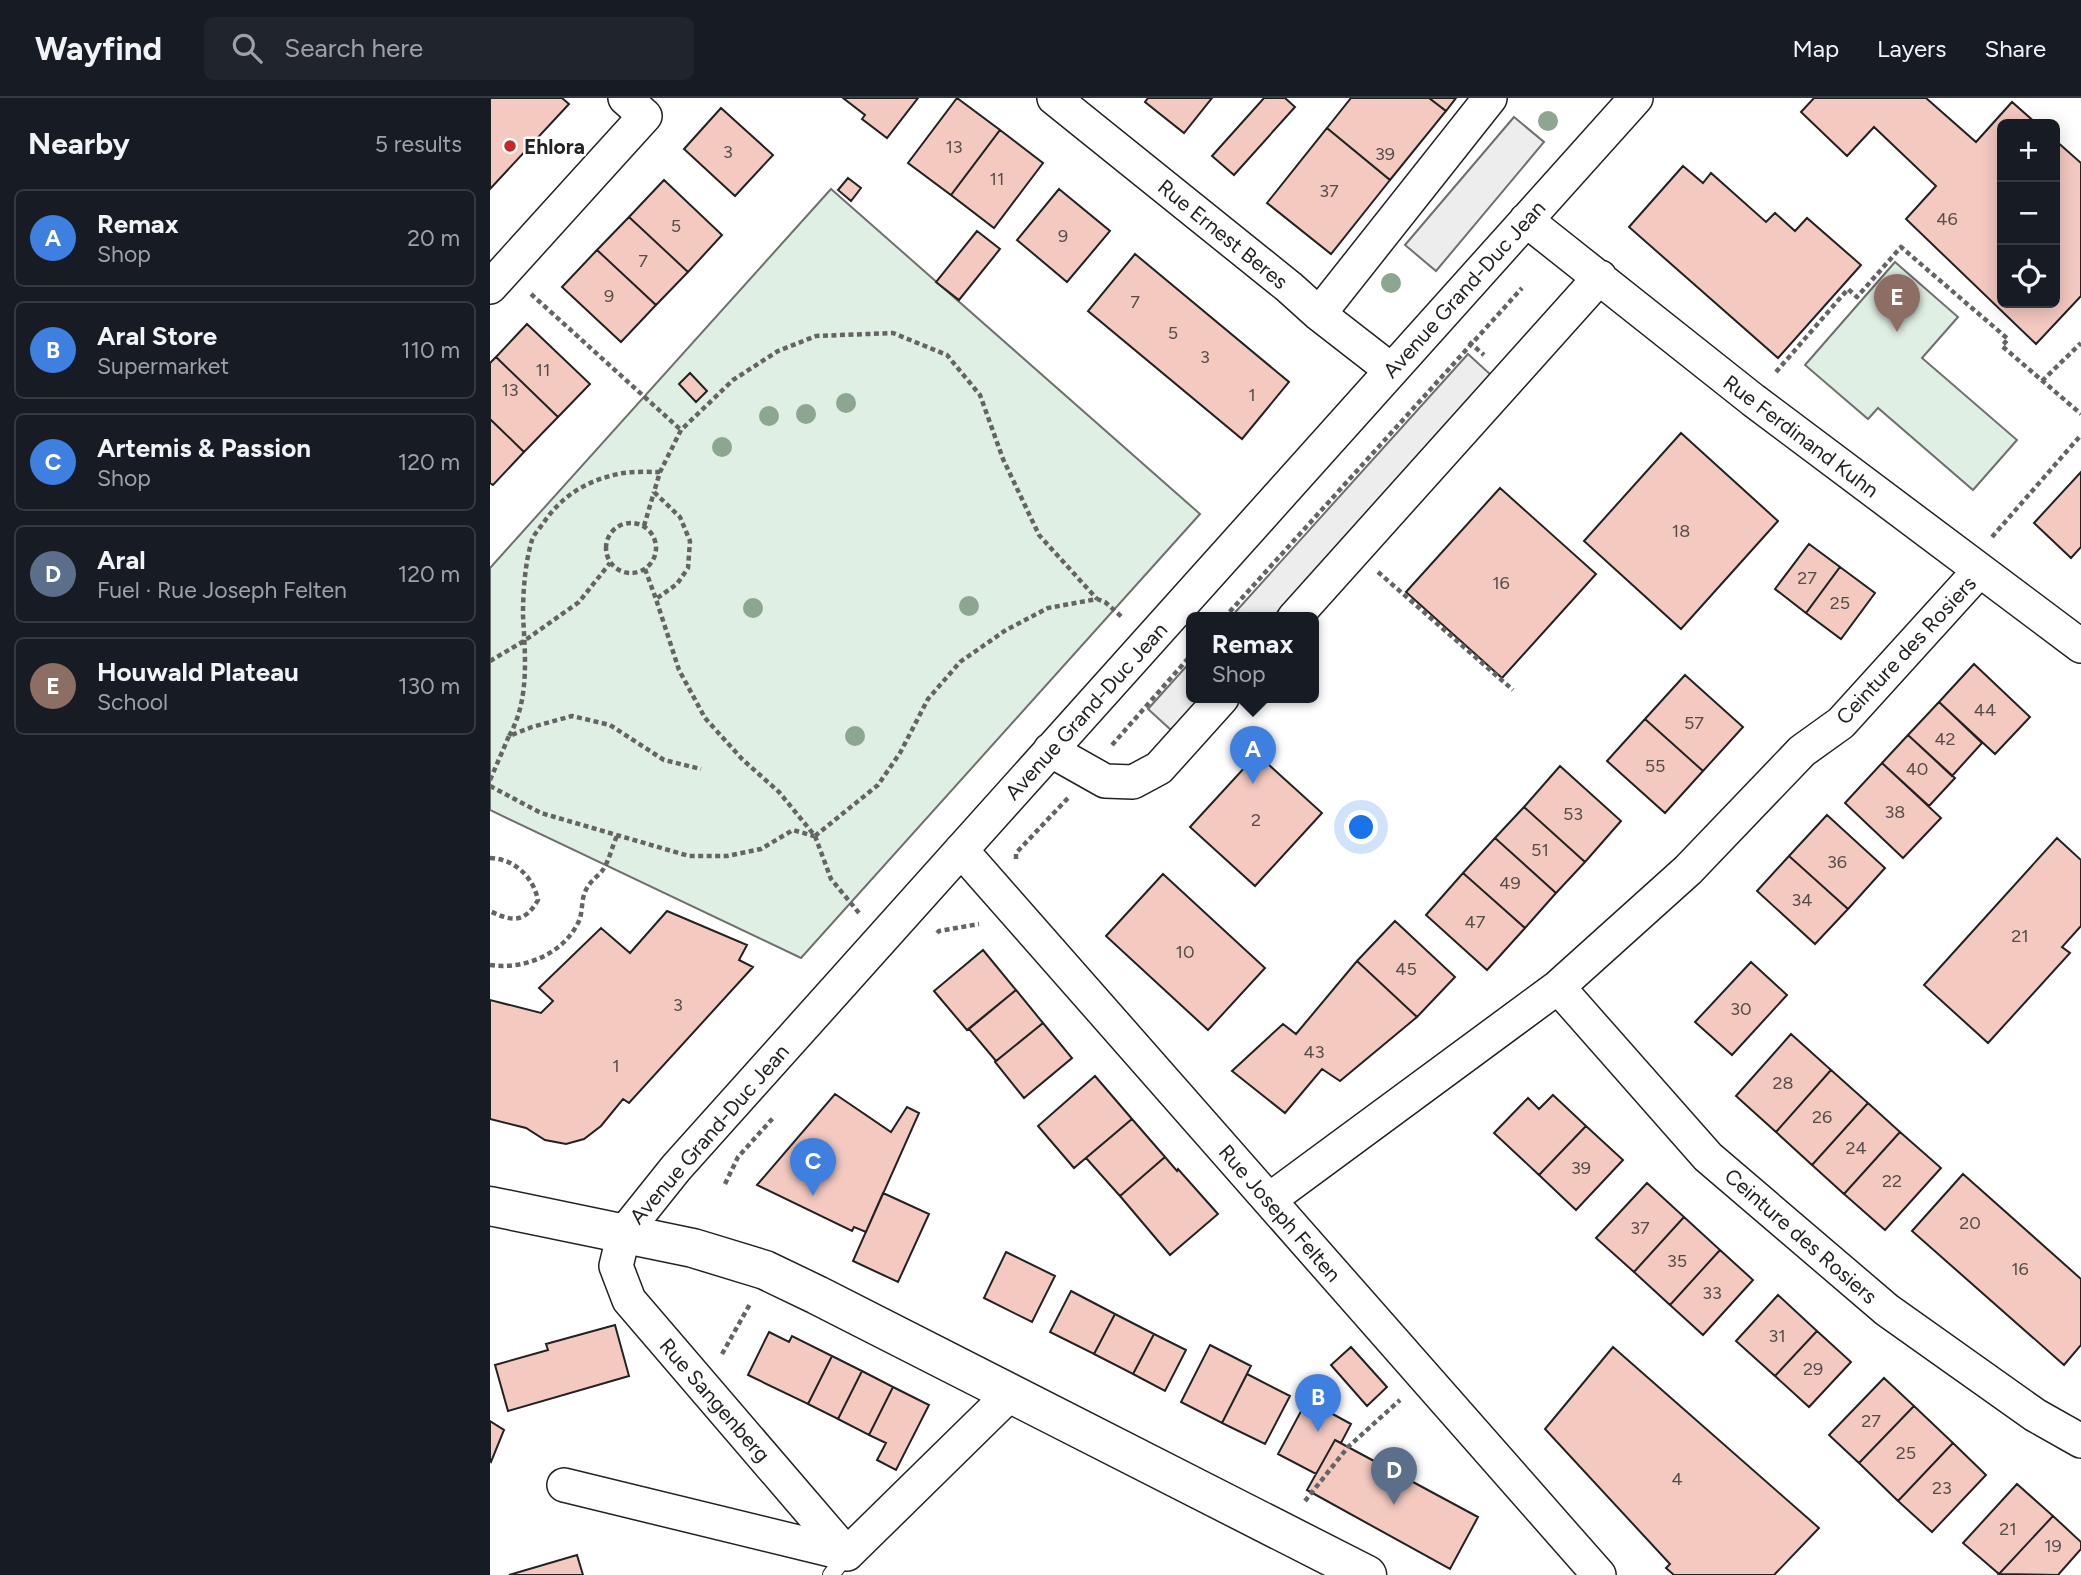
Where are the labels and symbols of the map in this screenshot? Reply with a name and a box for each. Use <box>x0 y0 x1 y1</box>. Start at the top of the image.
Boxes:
place label: Ehlora <box>524 134 585 159</box>
house number: 13 <box>945 136 963 158</box>
marker: Ehlora <box>502 138 518 154</box>
house number: 3 <box>723 141 733 163</box>
house number: 39 <box>1375 143 1395 165</box>
house number: 11 <box>990 168 1004 190</box>
street label: Rue Ernest Beres <box>1153 174 1293 294</box>
house number: 37 <box>1319 180 1339 202</box>
street label: Avenue Grand-Duc Jean <box>1378 195 1550 383</box>
house number: 46 <box>1936 208 1958 230</box>
house number: 5 <box>671 215 681 237</box>
house number: 9 <box>1058 225 1068 247</box>
house number: 7 <box>638 250 648 272</box>
pin: E <box>1874 274 1920 332</box>
house number: 9 <box>604 285 614 307</box>
house number: 7 <box>1130 291 1140 313</box>
house number: 5 <box>1168 322 1178 344</box>
house number: 3 <box>1200 346 1210 368</box>
house number: 11 <box>536 359 550 381</box>
street label: Rue Ferdinand Kuhn <box>1718 369 1884 503</box>
house number: 13 <box>501 379 519 401</box>
house number: 1 <box>1248 384 1256 406</box>
house number: 18 <box>1672 520 1690 542</box>
house number: 27 <box>1797 567 1817 589</box>
street label: Ceinture des Rosiers <box>1831 571 1981 729</box>
house number: 16 <box>1492 572 1510 594</box>
house number: 25 <box>1830 592 1850 614</box>
street label: Avenue Grand-Duc Jean <box>1000 617 1172 805</box>
house number: 44 <box>1974 699 1996 721</box>
house number: 57 <box>1684 712 1704 734</box>
pin: A <box>1230 726 1276 784</box>
house number: 42 <box>1934 728 1956 750</box>
house number: 55 <box>1645 755 1665 777</box>
house number: 40 <box>1906 758 1928 780</box>
house number: 38 <box>1885 801 1905 823</box>
house number: 53 <box>1563 803 1583 825</box>
house number: 2 <box>1251 809 1261 831</box>
your location <box>1344 810 1378 844</box>
house number: 51 <box>1531 839 1549 861</box>
house number: 36 <box>1827 851 1847 873</box>
house number: 49 <box>1499 872 1521 894</box>
house number: 34 <box>1792 889 1812 911</box>
house number: 47 <box>1465 911 1486 933</box>
house number: 21 <box>2011 925 2029 947</box>
house number: 10 <box>1176 941 1194 963</box>
house number: 45 <box>1395 958 1417 980</box>
house number: 3 <box>673 994 683 1016</box>
house number: 30 <box>1730 998 1752 1020</box>
street label: Avenue Grand-Duc Jean <box>624 1039 794 1229</box>
house number: 43 <box>1304 1041 1324 1063</box>
house number: 1 <box>612 1055 620 1077</box>
house number: 28 <box>1772 1072 1794 1094</box>
house number: 26 <box>1812 1106 1832 1128</box>
house number: 24 <box>1845 1137 1867 1159</box>
pin: C <box>790 1138 836 1196</box>
street label: Rue Joseph Felten <box>1214 1139 1346 1287</box>
house number: 39 <box>1571 1157 1591 1179</box>
street label: Ceinture des Rosiers <box>1720 1163 1882 1309</box>
house number: 22 <box>1882 1170 1902 1192</box>
house number: 20 <box>1959 1212 1981 1234</box>
house number: 37 <box>1630 1217 1650 1239</box>
house number: 35 <box>1667 1250 1687 1272</box>
house number: 16 <box>2011 1258 2029 1280</box>
house number: 33 <box>1702 1282 1722 1304</box>
house number: 31 <box>1768 1325 1786 1347</box>
street label: Rue Sangenberg <box>655 1333 775 1467</box>
house number: 29 <box>1803 1358 1823 1380</box>
pin: B <box>1295 1374 1341 1432</box>
house number: 27 <box>1861 1410 1881 1432</box>
house number: 25 <box>1896 1442 1916 1464</box>
pin: D <box>1371 1447 1417 1505</box>
house number: 4 <box>1671 1468 1683 1490</box>
house number: 23 <box>1932 1477 1952 1499</box>
house number: 21 <box>1999 1518 2017 1540</box>
house number: 19 <box>2044 1535 2062 1557</box>

